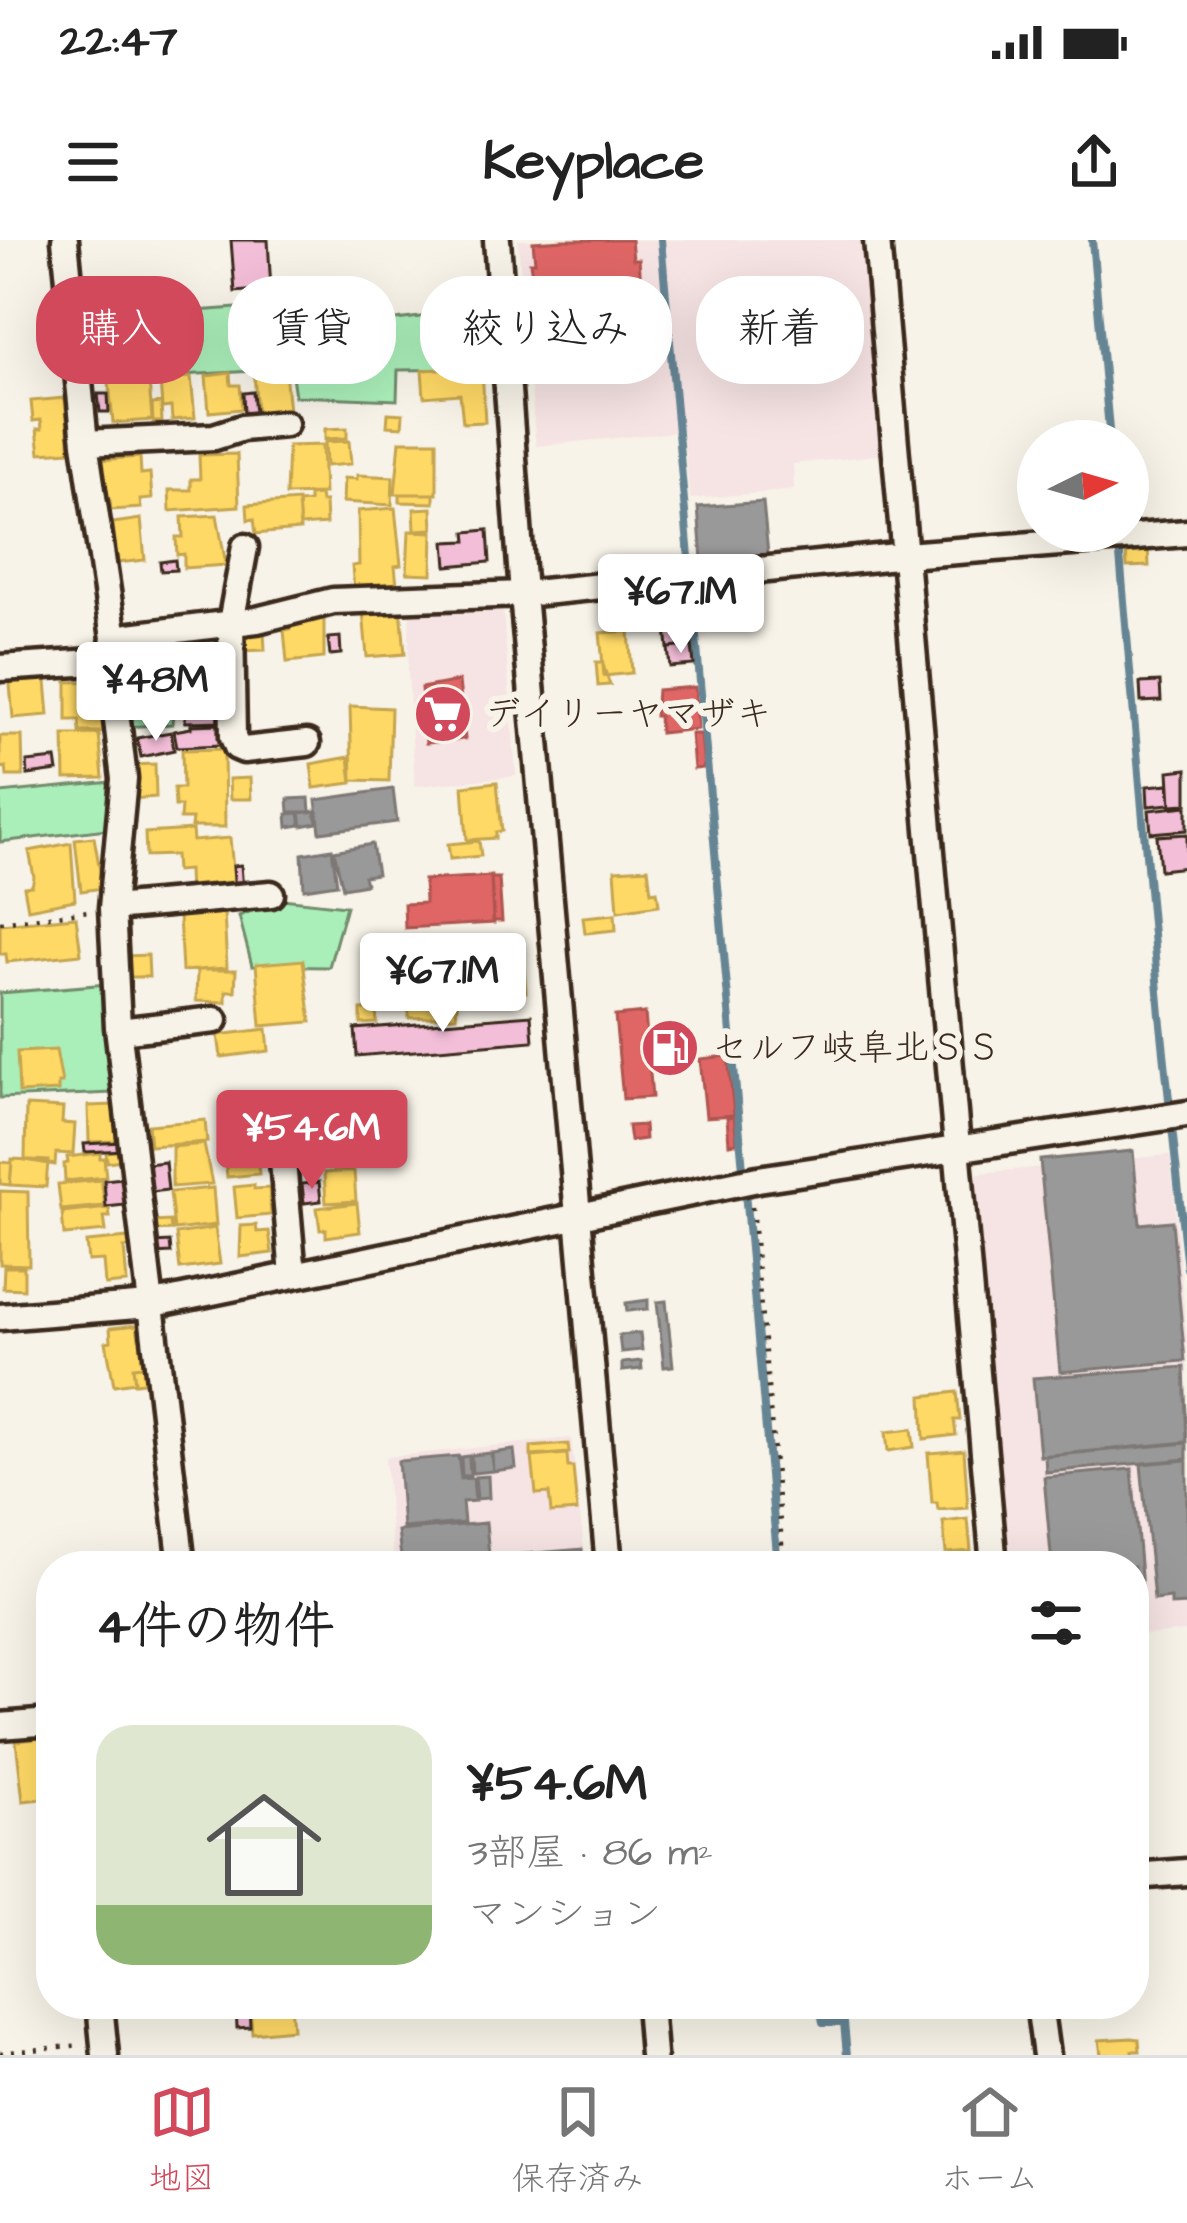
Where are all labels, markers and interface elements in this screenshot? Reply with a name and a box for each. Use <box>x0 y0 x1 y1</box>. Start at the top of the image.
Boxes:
text: 22:47 <box>60 11 177 73</box>
text: Keyplace <box>483 125 704 200</box>
icon: menu <box>60 129 126 195</box>
icon: share <box>1061 129 1127 195</box>
chip: 購入 <box>36 276 204 384</box>
chip: 賃貸 <box>228 276 396 384</box>
chip: 絞り込み <box>420 276 672 384</box>
chip: 新着 <box>696 276 864 384</box>
north arrow <box>1017 420 1149 552</box>
map controls <box>1017 420 1149 552</box>
pin: ¥67.1M <box>583 554 779 656</box>
text: ¥67.1M <box>625 566 737 620</box>
pin: ¥48M <box>85 642 227 744</box>
text: ¥48M <box>104 654 208 708</box>
supermarket icon: デイリーヤマザキ <box>412 683 474 745</box>
place label: デイリーヤマザキ <box>485 689 772 740</box>
pin: ¥67.1M <box>345 933 541 1035</box>
text: ¥67.1M <box>387 945 499 999</box>
fuel station icon: セルフ岐阜北ＳＳ <box>639 1017 701 1079</box>
place label: セルフ岐阜北ＳＳ <box>712 1023 1001 1074</box>
pin: ¥54.6M <box>214 1090 410 1192</box>
text: ¥54.6M <box>243 1102 381 1156</box>
icon: filters <box>1023 1590 1089 1656</box>
text: 4件の物件 <box>96 1592 335 1663</box>
text: ¥54.6M <box>468 1749 647 1820</box>
icon: home <box>192 1773 336 1917</box>
text: 3部屋 · 86 m² <box>468 1827 713 1881</box>
text: マンション <box>468 1888 661 1942</box>
tab: 地図 <box>149 2079 215 2202</box>
tab: 保存済み <box>512 2079 644 2202</box>
tab: ホーム <box>941 2079 1038 2202</box>

